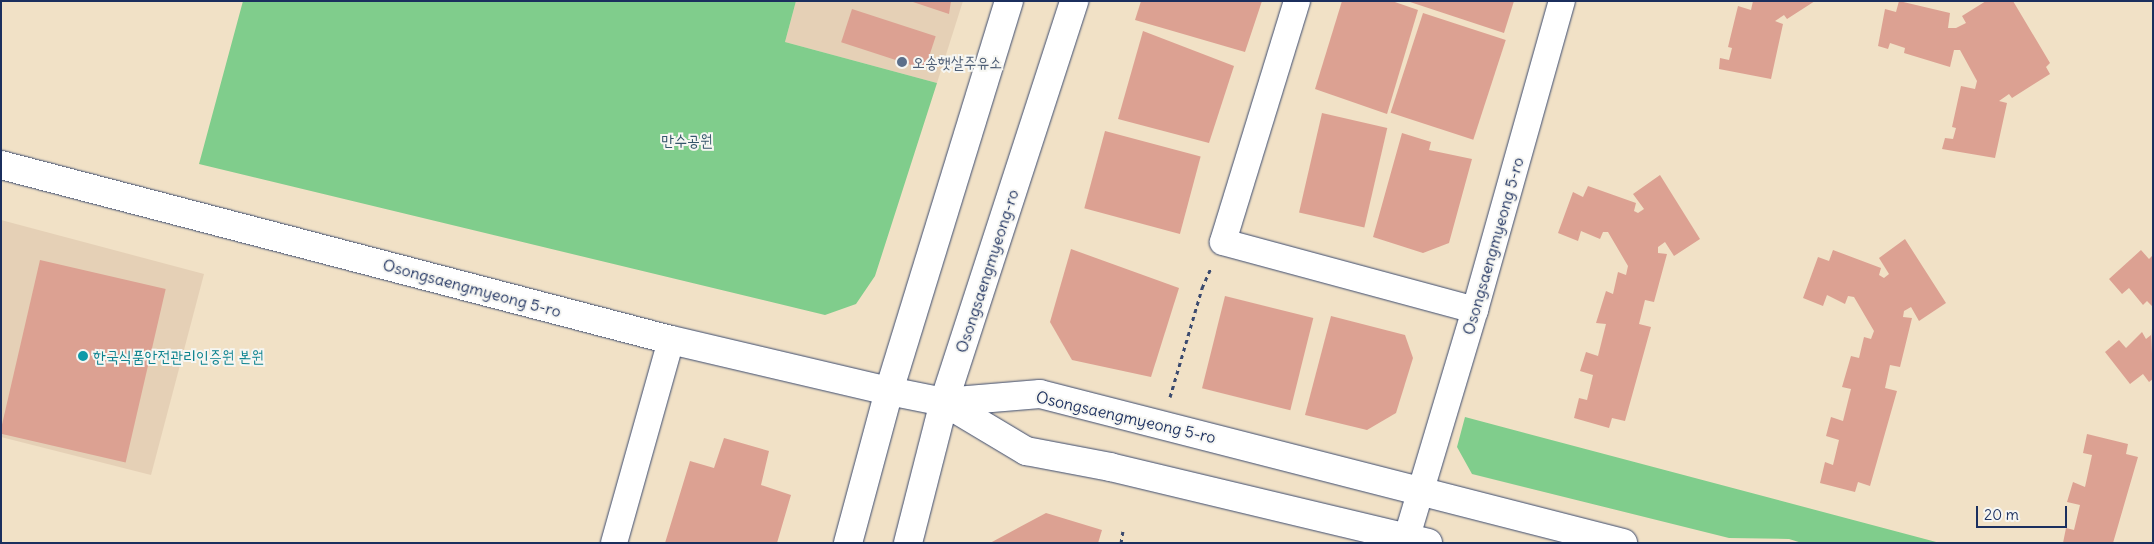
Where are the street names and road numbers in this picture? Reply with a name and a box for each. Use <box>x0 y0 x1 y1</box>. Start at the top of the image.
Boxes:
street label: Osongsaengmyeong 5-ro <box>1458 155 1528 337</box>
street label: Osongsaengmyeong-ro <box>951 187 1023 355</box>
street label: Osongsaengmyeong 5-ro <box>381 255 563 321</box>
street label: Osongsaengmyeong 5-ro <box>1034 387 1218 447</box>

